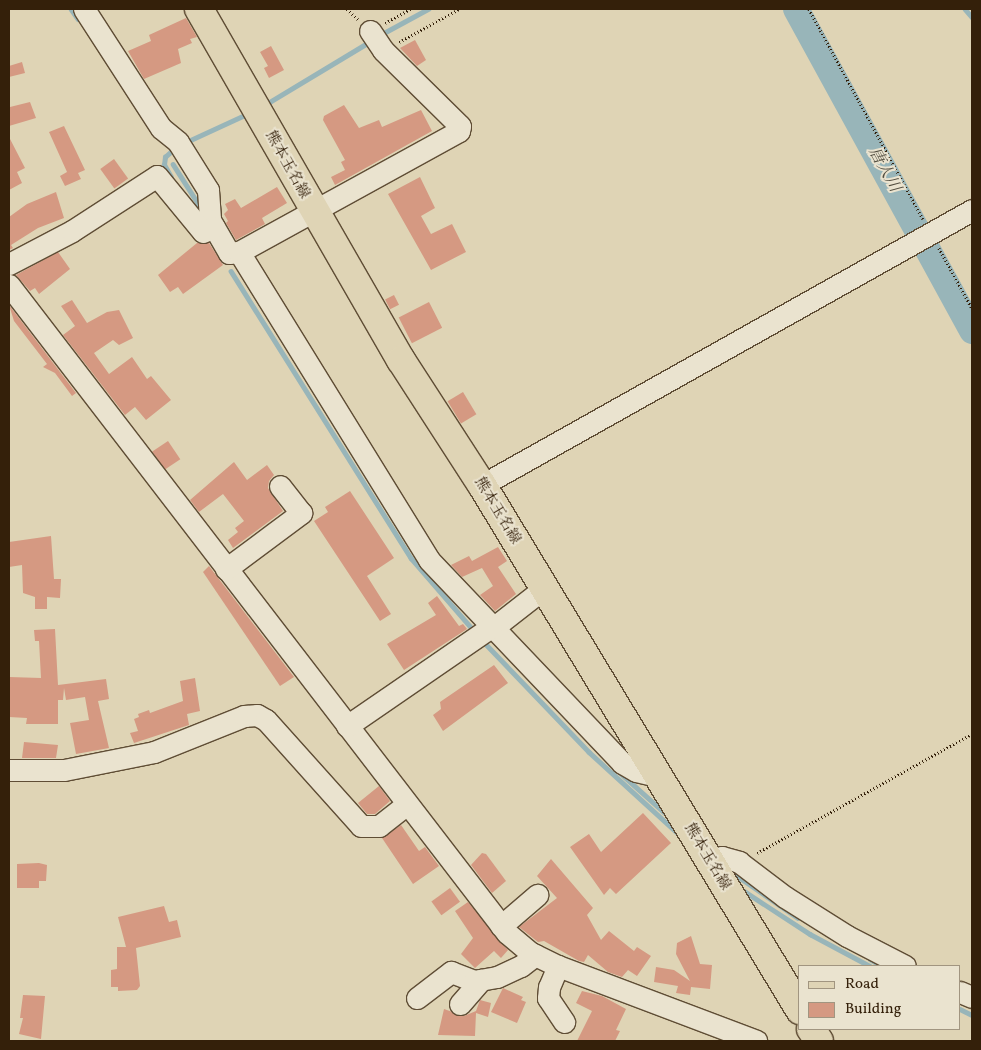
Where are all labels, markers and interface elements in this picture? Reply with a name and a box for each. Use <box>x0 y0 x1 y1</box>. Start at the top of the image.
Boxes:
street label: 熊本玉名線 <box>261 128 313 202</box>
water label: 唐人川 <box>864 144 904 196</box>
street label: 熊本玉名線 <box>470 474 524 548</box>
street label: 熊本玉名線 <box>680 820 734 894</box>
legend <box>798 965 961 1030</box>
text: Road <box>845 974 879 995</box>
text: Building <box>845 999 901 1020</box>

